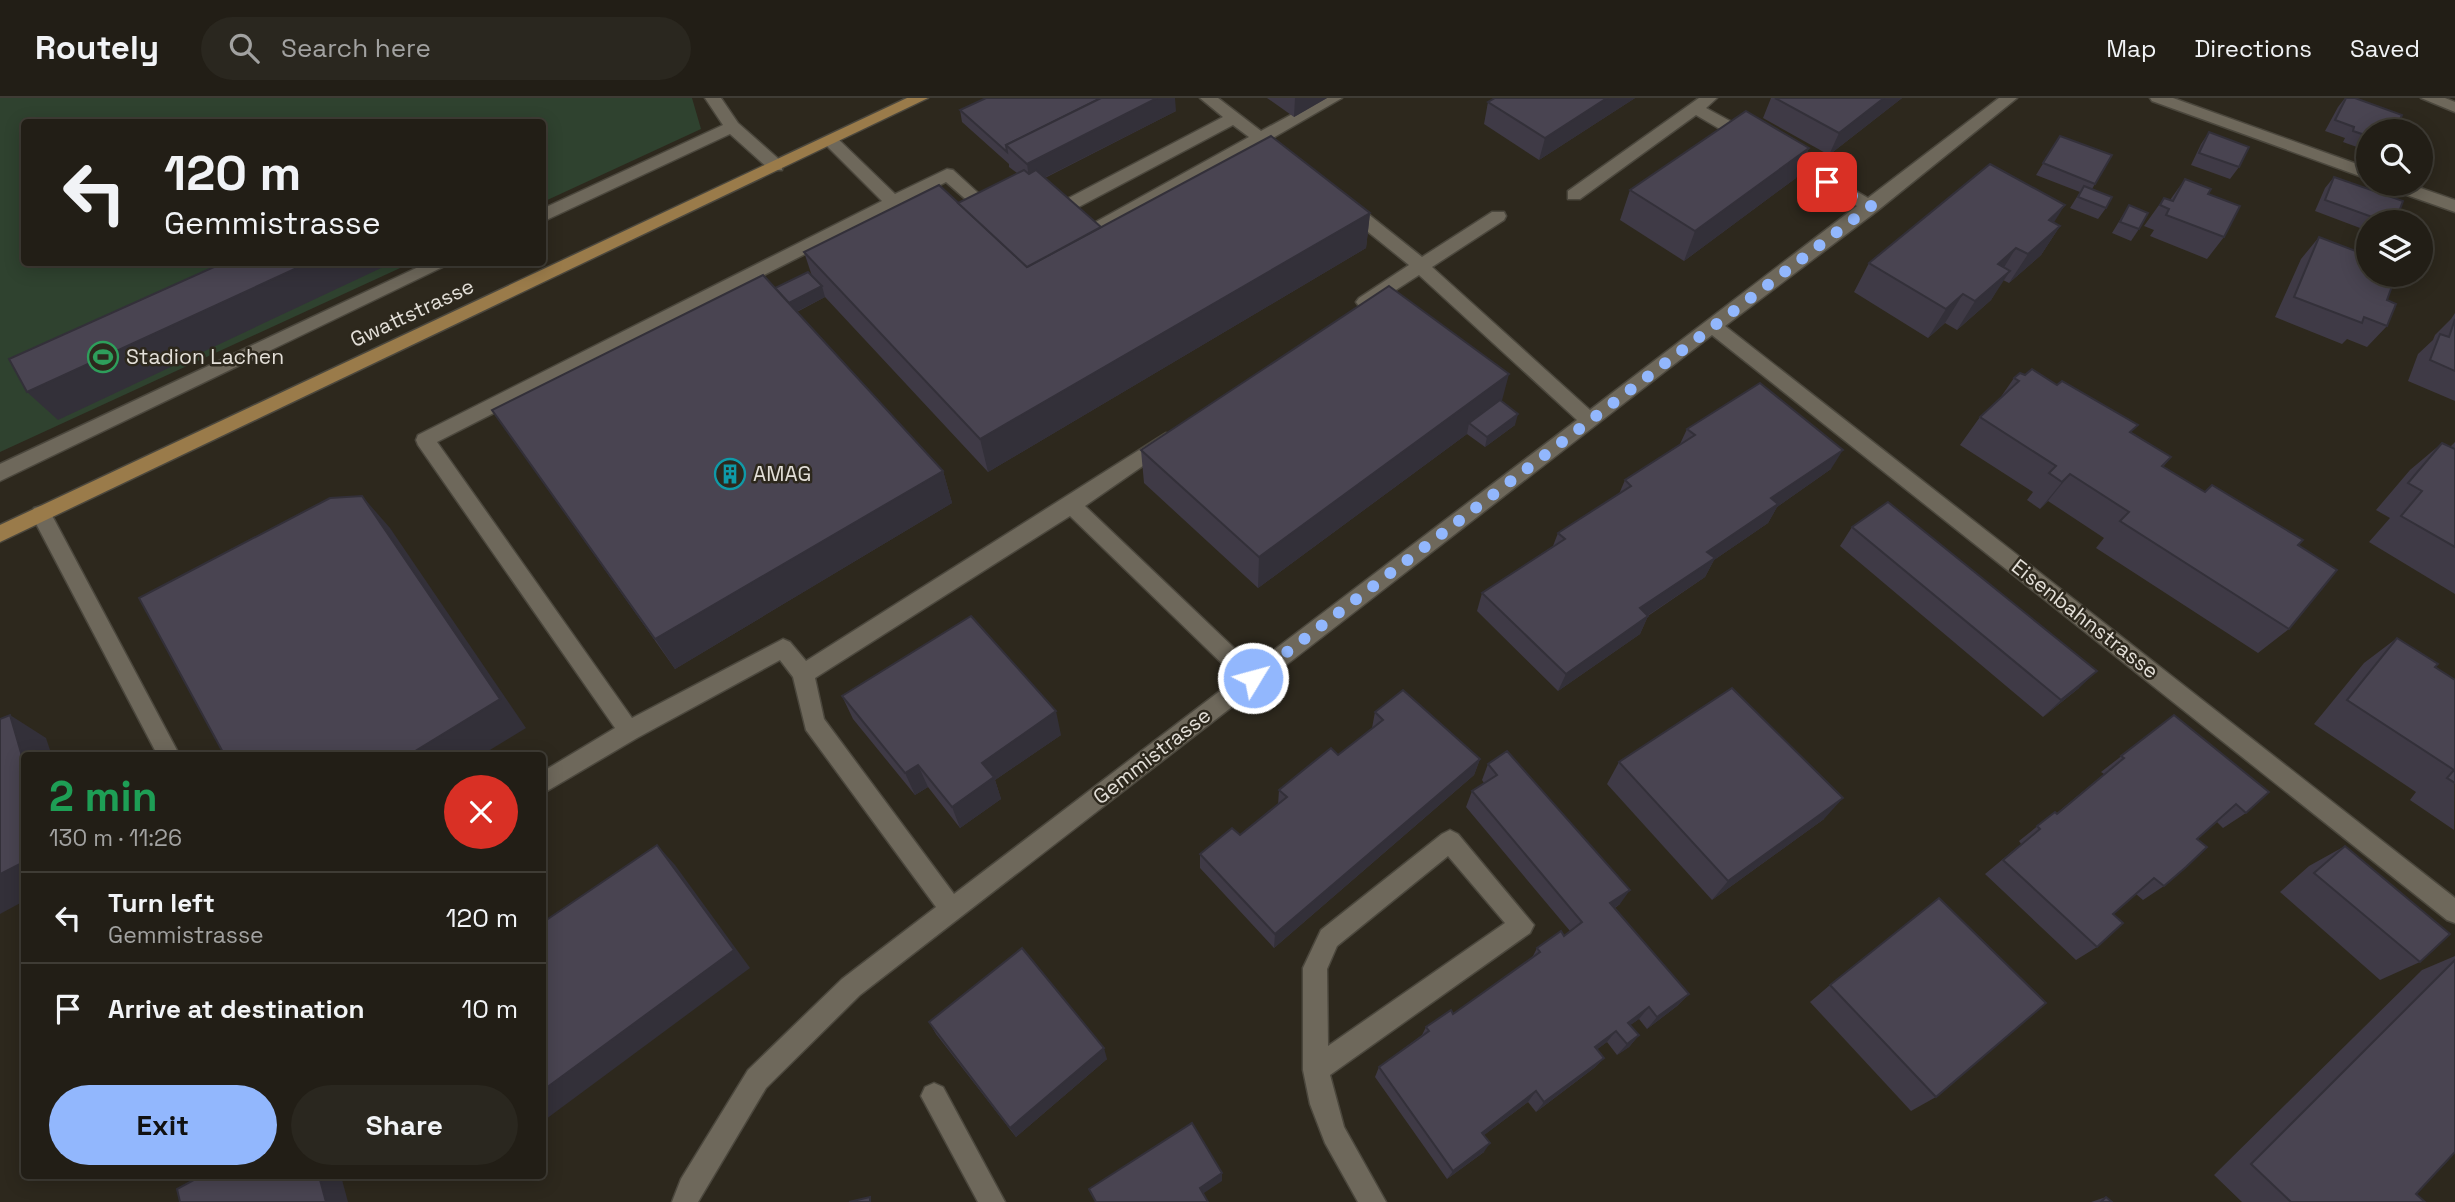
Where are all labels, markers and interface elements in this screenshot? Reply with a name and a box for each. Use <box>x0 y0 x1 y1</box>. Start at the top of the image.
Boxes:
search box <box>201 17 691 80</box>
text: Routely <box>35 27 159 69</box>
icon: search <box>225 29 263 67</box>
text: Search here <box>281 31 431 65</box>
text: Map <box>2106 33 2156 64</box>
text: Directions <box>2194 33 2312 64</box>
text: Saved <box>2350 33 2420 64</box>
map controls <box>2356 119 2433 287</box>
button: search <box>2356 119 2433 196</box>
text: 120 m <box>164 142 301 204</box>
icon: left <box>49 147 140 238</box>
pin <box>1797 152 1857 212</box>
icon: arrive <box>1808 163 1846 201</box>
text: Gemmistrasse <box>164 203 381 243</box>
button: layers <box>2356 210 2433 287</box>
street label: Gwattstrasse <box>346 272 478 353</box>
sports icon: Stadion Lachen <box>86 340 120 374</box>
place label: Stadion Lachen <box>126 343 284 370</box>
building icon: AMAG <box>713 457 747 491</box>
place label: AMAG <box>753 460 811 487</box>
street label: Eisenbahnstrasse <box>2006 553 2164 684</box>
position arrow <box>1216 641 1290 715</box>
street label: Gemmistrasse <box>1087 701 1216 810</box>
text: 2 min <box>49 770 158 823</box>
button: close <box>444 775 518 849</box>
text: 130 m · 11:26 <box>49 823 182 853</box>
text: Turn left <box>108 886 215 920</box>
icon: left <box>49 899 87 937</box>
text: 120 m <box>446 901 518 935</box>
text: Gemmistrasse <box>108 920 264 950</box>
icon: arrive <box>49 990 87 1028</box>
text: Arrive at destination <box>108 992 365 1026</box>
text: 10 m <box>461 992 518 1026</box>
button: Exit <box>49 1085 277 1165</box>
button: Share <box>291 1085 518 1165</box>

